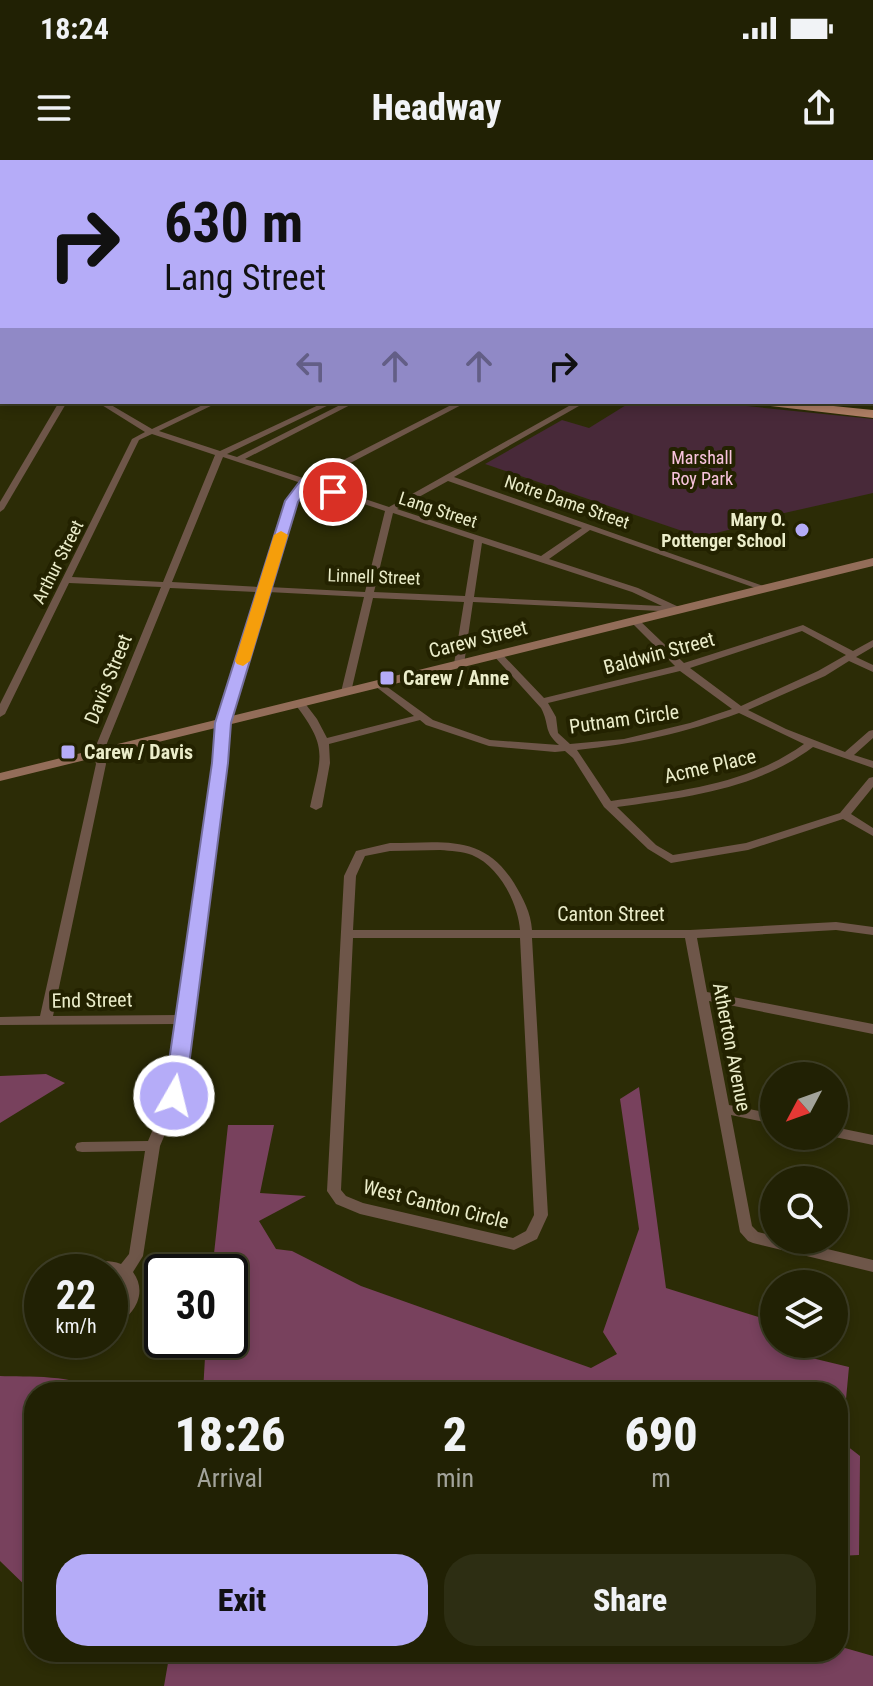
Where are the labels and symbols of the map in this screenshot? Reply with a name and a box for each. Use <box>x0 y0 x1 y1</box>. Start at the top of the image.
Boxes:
park label: Marshall Roy Park <box>671 447 733 489</box>
pin <box>299 458 367 526</box>
street label: Notre Dame Street <box>502 470 632 533</box>
street label: Lang Street <box>396 487 480 532</box>
place label: Mary O. Pottenger School <box>661 509 786 551</box>
street label: Arthur Street <box>28 517 88 607</box>
marker: Mary O. Pottenger School <box>793 521 811 539</box>
street label: Linnell Street <box>327 564 421 589</box>
street label: Carew Street <box>426 615 530 663</box>
street label: Baldwin Street <box>601 627 717 679</box>
street label: Davis Street <box>79 631 137 727</box>
place label: Carew / Anne <box>403 666 509 690</box>
marker: Carew / Anne <box>378 669 396 687</box>
street label: Putnam Circle <box>568 699 680 739</box>
place label: Carew / Davis <box>84 740 193 764</box>
marker: Carew / Davis <box>59 743 77 761</box>
street label: Acme Place <box>662 744 758 788</box>
street label: Canton Street <box>557 902 665 926</box>
street label: Atherton Avenue <box>708 981 756 1113</box>
street label: End Street <box>51 987 133 1013</box>
position arrow <box>132 1054 216 1138</box>
north arrow <box>760 1062 848 1150</box>
street label: West Canton Circle <box>361 1174 511 1234</box>
speed limit sign: 30 <box>144 1254 248 1358</box>

